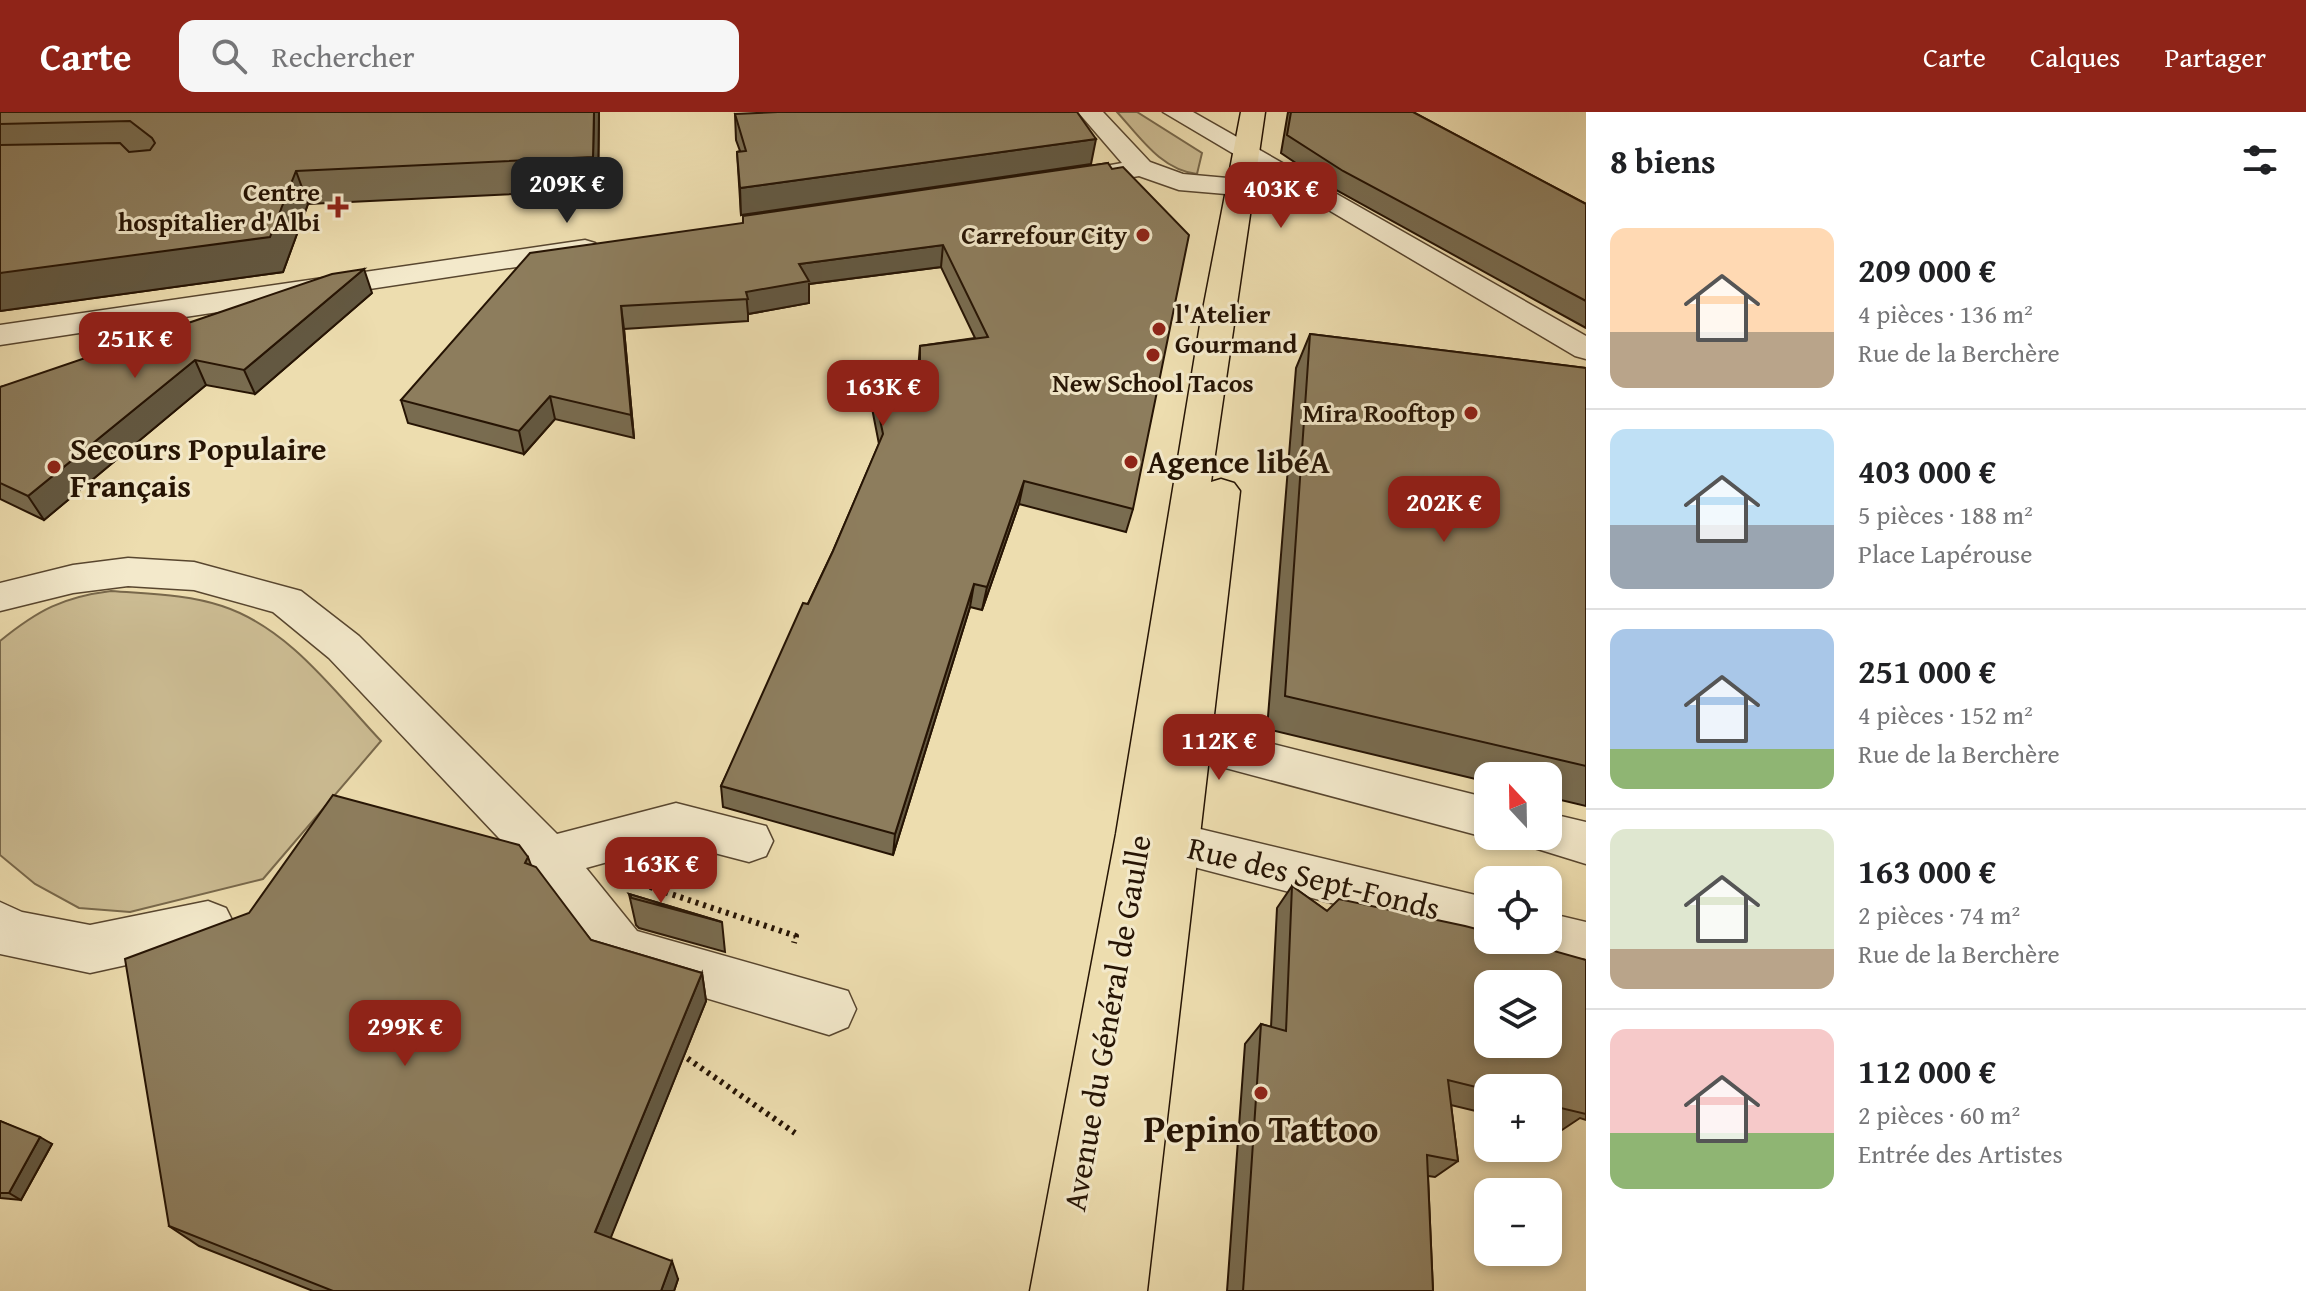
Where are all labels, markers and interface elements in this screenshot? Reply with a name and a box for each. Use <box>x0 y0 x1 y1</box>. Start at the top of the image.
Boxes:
search box <box>179 20 739 92</box>
text: Carte <box>40 28 131 84</box>
icon: search <box>207 34 251 78</box>
text: Rechercher <box>271 34 415 78</box>
text: Carte <box>1923 36 1986 77</box>
text: Calques <box>2030 36 2120 77</box>
text: Partager <box>2164 36 2266 77</box>
text: 8 biens <box>1610 136 1716 185</box>
icon: filters <box>2238 138 2282 182</box>
pin: 209K € <box>502 157 632 225</box>
pin: 403K € <box>1216 162 1346 230</box>
text: 209K € <box>529 163 605 202</box>
text: 403K € <box>1243 168 1319 207</box>
place label: Centre hospitalier d'Albi <box>118 172 320 241</box>
marker: Centre hospitalier d'Albi <box>327 196 349 218</box>
place label: Carrefour City <box>961 215 1128 254</box>
marker: Carrefour City <box>1134 226 1152 244</box>
text: 209 000 € <box>1858 245 1996 294</box>
icon: home <box>1674 260 1770 356</box>
place label: l'Atelier Gourmand <box>1175 294 1297 363</box>
text: 4 pièces · 136 m² <box>1858 294 2033 333</box>
pin: 251K € <box>70 312 200 380</box>
text: 251K € <box>97 318 173 357</box>
marker: l'Atelier Gourmand <box>1150 320 1168 338</box>
text: Rue de la Berchère <box>1858 333 2060 372</box>
marker: New School Tacos <box>1144 346 1162 364</box>
pin: 163K € <box>818 360 948 428</box>
place label: New School Tacos <box>1052 363 1254 402</box>
text: 163K € <box>845 366 921 405</box>
place label: Mira Rooftop <box>1303 393 1455 432</box>
marker: Mira Rooftop <box>1462 404 1480 422</box>
place label: Secours Populaire Français <box>70 425 327 509</box>
place label: Agence libéA <box>1147 438 1331 485</box>
text: 403 000 € <box>1858 446 1996 495</box>
marker: Agence libéA <box>1122 453 1140 471</box>
marker: Secours Populaire Français <box>45 458 63 476</box>
icon: home <box>1674 461 1770 557</box>
pin: 202K € <box>1379 476 1509 544</box>
text: 202K € <box>1406 482 1482 521</box>
text: 5 pièces · 188 m² <box>1858 495 2033 534</box>
text: Place Lapérouse <box>1858 534 2032 573</box>
text: 251 000 € <box>1858 646 1996 695</box>
icon: home <box>1674 661 1770 757</box>
text: 4 pièces · 152 m² <box>1858 695 2033 734</box>
pin: 112K € <box>1154 714 1284 782</box>
text: 112K € <box>1181 720 1257 759</box>
text: Rue de la Berchère <box>1858 734 2060 773</box>
north arrow <box>1474 762 1562 850</box>
map controls <box>1474 762 1562 1266</box>
street label: Rue des Sept-Fonds <box>1183 823 1445 932</box>
street label: Avenue du Général de Gaulle <box>1050 831 1163 1215</box>
pin: 163K € <box>596 837 726 905</box>
text: 163K € <box>623 843 699 882</box>
text: 163 000 € <box>1858 846 1996 895</box>
icon: home <box>1674 861 1770 957</box>
button: locate <box>1474 866 1562 954</box>
text: 2 pièces · 74 m² <box>1858 895 2020 934</box>
text: Rue de la Berchère <box>1858 934 2060 973</box>
button: layers <box>1474 970 1562 1058</box>
pin: 299K € <box>340 1000 470 1068</box>
text: 299K € <box>367 1006 443 1045</box>
text: 112 000 € <box>1858 1046 1996 1095</box>
icon: home <box>1674 1061 1770 1157</box>
button: + <box>1474 1074 1562 1162</box>
marker: Pepino Tattoo <box>1252 1084 1270 1102</box>
text: 2 pièces · 60 m² <box>1858 1095 2020 1134</box>
place label: Pepino Tattoo <box>1144 1100 1378 1156</box>
text: Entrée des Artistes <box>1858 1134 2063 1173</box>
button: − <box>1474 1178 1562 1266</box>

